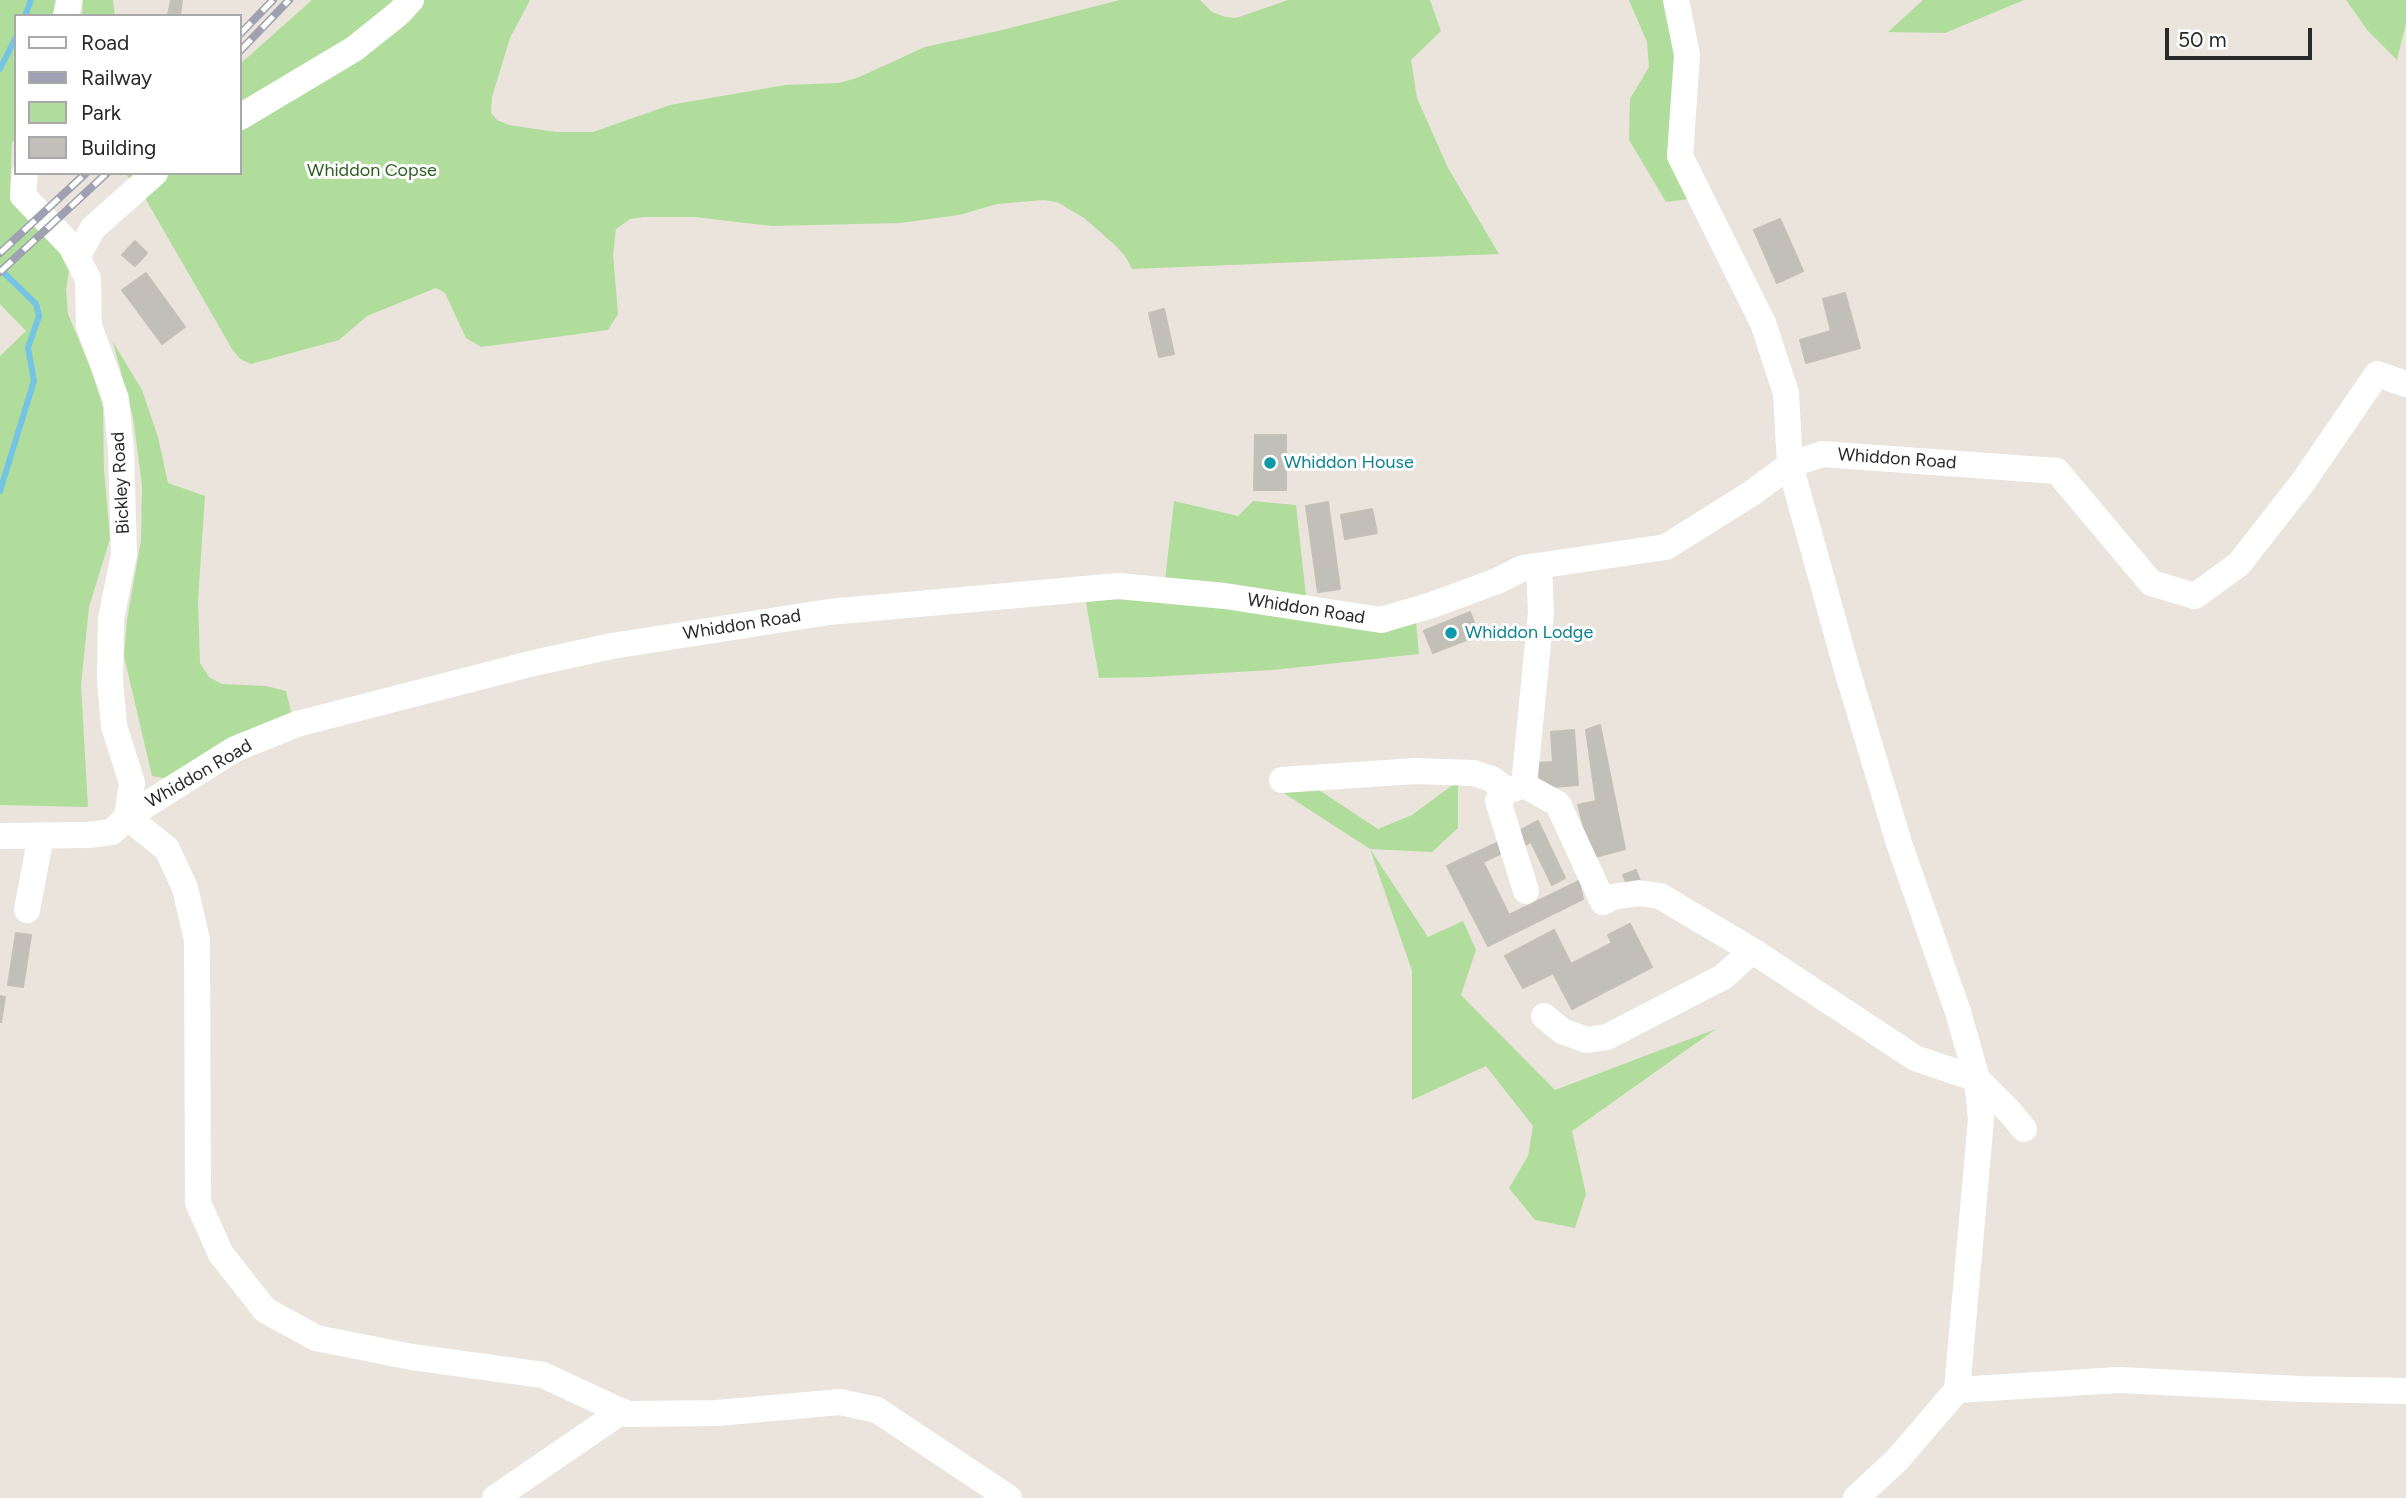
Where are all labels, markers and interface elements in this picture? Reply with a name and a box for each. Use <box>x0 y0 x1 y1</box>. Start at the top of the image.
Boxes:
legend <box>14 14 242 175</box>
scale bar <box>2168 14 2315 58</box>
text: 50 m <box>2178 27 2227 52</box>
text: Road <box>81 30 129 55</box>
text: Railway <box>81 65 152 90</box>
text: Park <box>81 100 121 125</box>
text: Building <box>81 135 156 160</box>
park label: Whiddon Copse <box>307 160 437 182</box>
street label: Bickley Road <box>108 431 134 535</box>
street label: Whiddon Road <box>1837 444 1957 474</box>
place label: Whiddon House <box>1284 452 1414 474</box>
marker: Whiddon House <box>1262 455 1278 471</box>
street label: Whiddon Road <box>1246 589 1366 629</box>
street label: Whiddon Road <box>682 605 802 645</box>
place label: Whiddon Lodge <box>1465 622 1593 644</box>
marker: Whiddon Lodge <box>1443 625 1459 641</box>
street label: Whiddon Road <box>142 735 256 813</box>

